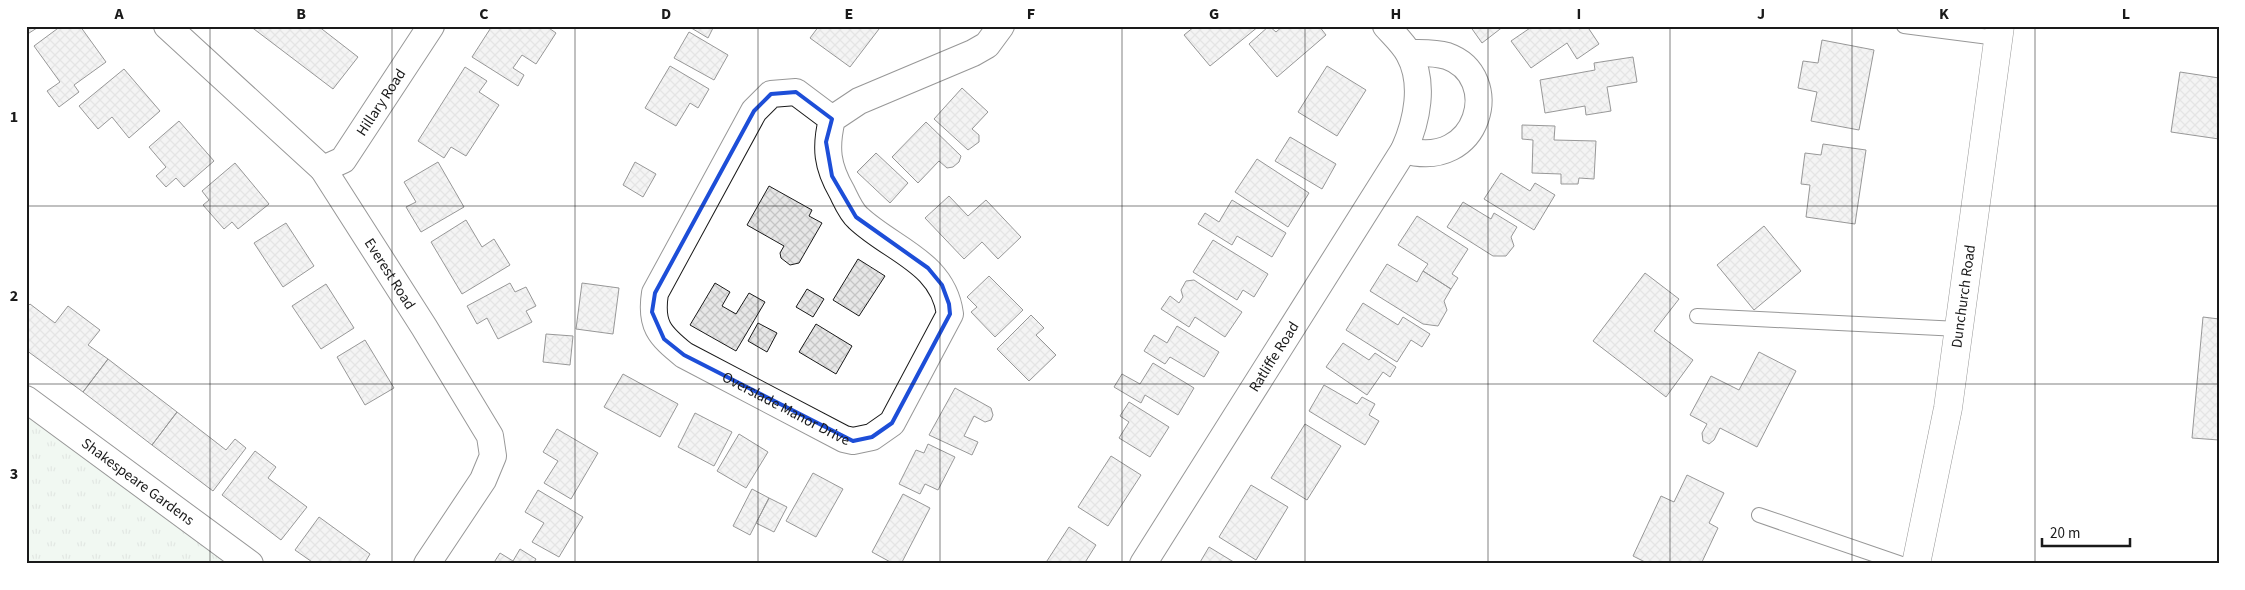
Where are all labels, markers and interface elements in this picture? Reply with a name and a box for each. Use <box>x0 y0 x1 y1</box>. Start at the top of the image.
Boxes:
text: A <box>113 3 124 25</box>
text: B <box>296 3 306 25</box>
text: C <box>479 3 489 25</box>
text: D <box>661 3 671 25</box>
text: E <box>845 3 853 25</box>
text: F <box>1027 3 1035 25</box>
text: G <box>1209 3 1219 25</box>
text: H <box>1391 3 1401 25</box>
text: I <box>1577 3 1581 25</box>
text: J <box>1757 3 1765 25</box>
text: K <box>1939 3 1949 25</box>
text: L <box>2122 3 2130 25</box>
street label: Hillary Road <box>351 65 411 140</box>
text: 1 <box>10 106 18 128</box>
street label: Everest Road <box>359 234 421 314</box>
street label: Dunchurch Road <box>1946 243 1981 349</box>
text: 2 <box>10 285 18 307</box>
street label: Ratliffe Road <box>1244 317 1304 396</box>
street label: Overslade Manor Drive <box>718 366 852 450</box>
street label: Shakespeare Gardens <box>77 433 199 530</box>
text: 3 <box>10 463 18 485</box>
scale bar <box>2042 515 2130 547</box>
text: 20 m <box>2050 523 2080 544</box>

